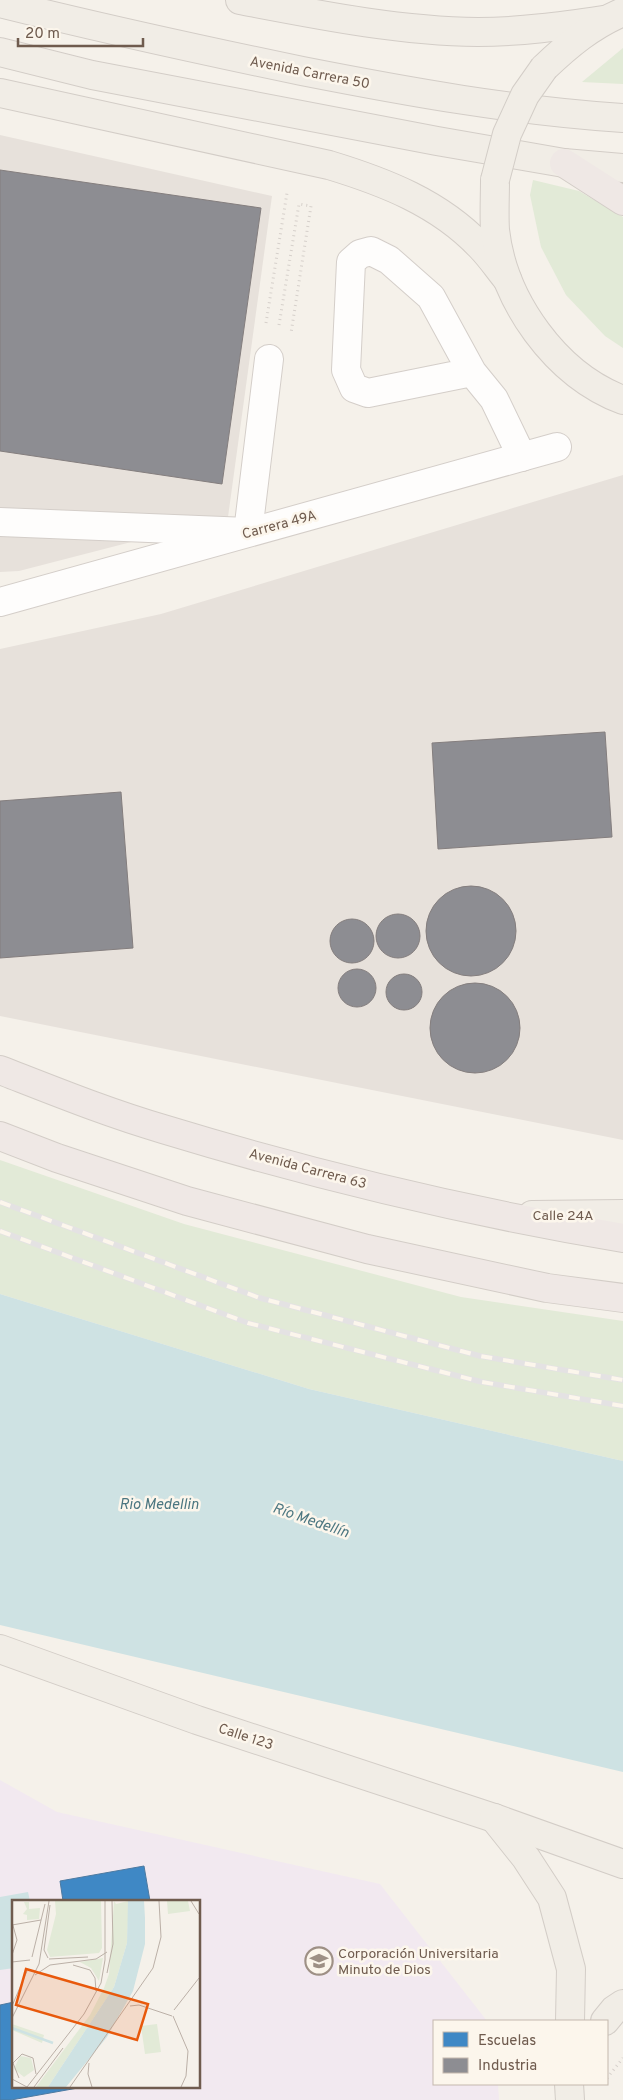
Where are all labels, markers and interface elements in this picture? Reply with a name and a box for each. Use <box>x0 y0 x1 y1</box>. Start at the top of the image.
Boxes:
scale bar <box>18 15 142 47</box>
text: 20 m <box>25 25 60 44</box>
street label: Avenida Carrera 50 <box>248 54 371 93</box>
street label: Carrera 49A <box>240 507 318 544</box>
street label: Avenida Carrera 63 <box>247 1146 368 1193</box>
street label: Calle 24A <box>533 1208 593 1225</box>
water label: Rio Medellin <box>119 1496 199 1515</box>
water label: Río Medellín <box>270 1500 351 1543</box>
street label: Calle 123 <box>216 1721 275 1754</box>
inset map <box>12 1900 200 2088</box>
school or university icon: Corporación Universitaria Minuto de Dios <box>304 1946 334 1976</box>
place label: Corporación Universitaria Minuto de Dios <box>338 1946 499 1979</box>
legend <box>433 2020 608 2085</box>
text: Escuelas <box>478 2032 536 2051</box>
text: Industria <box>478 2057 537 2076</box>

